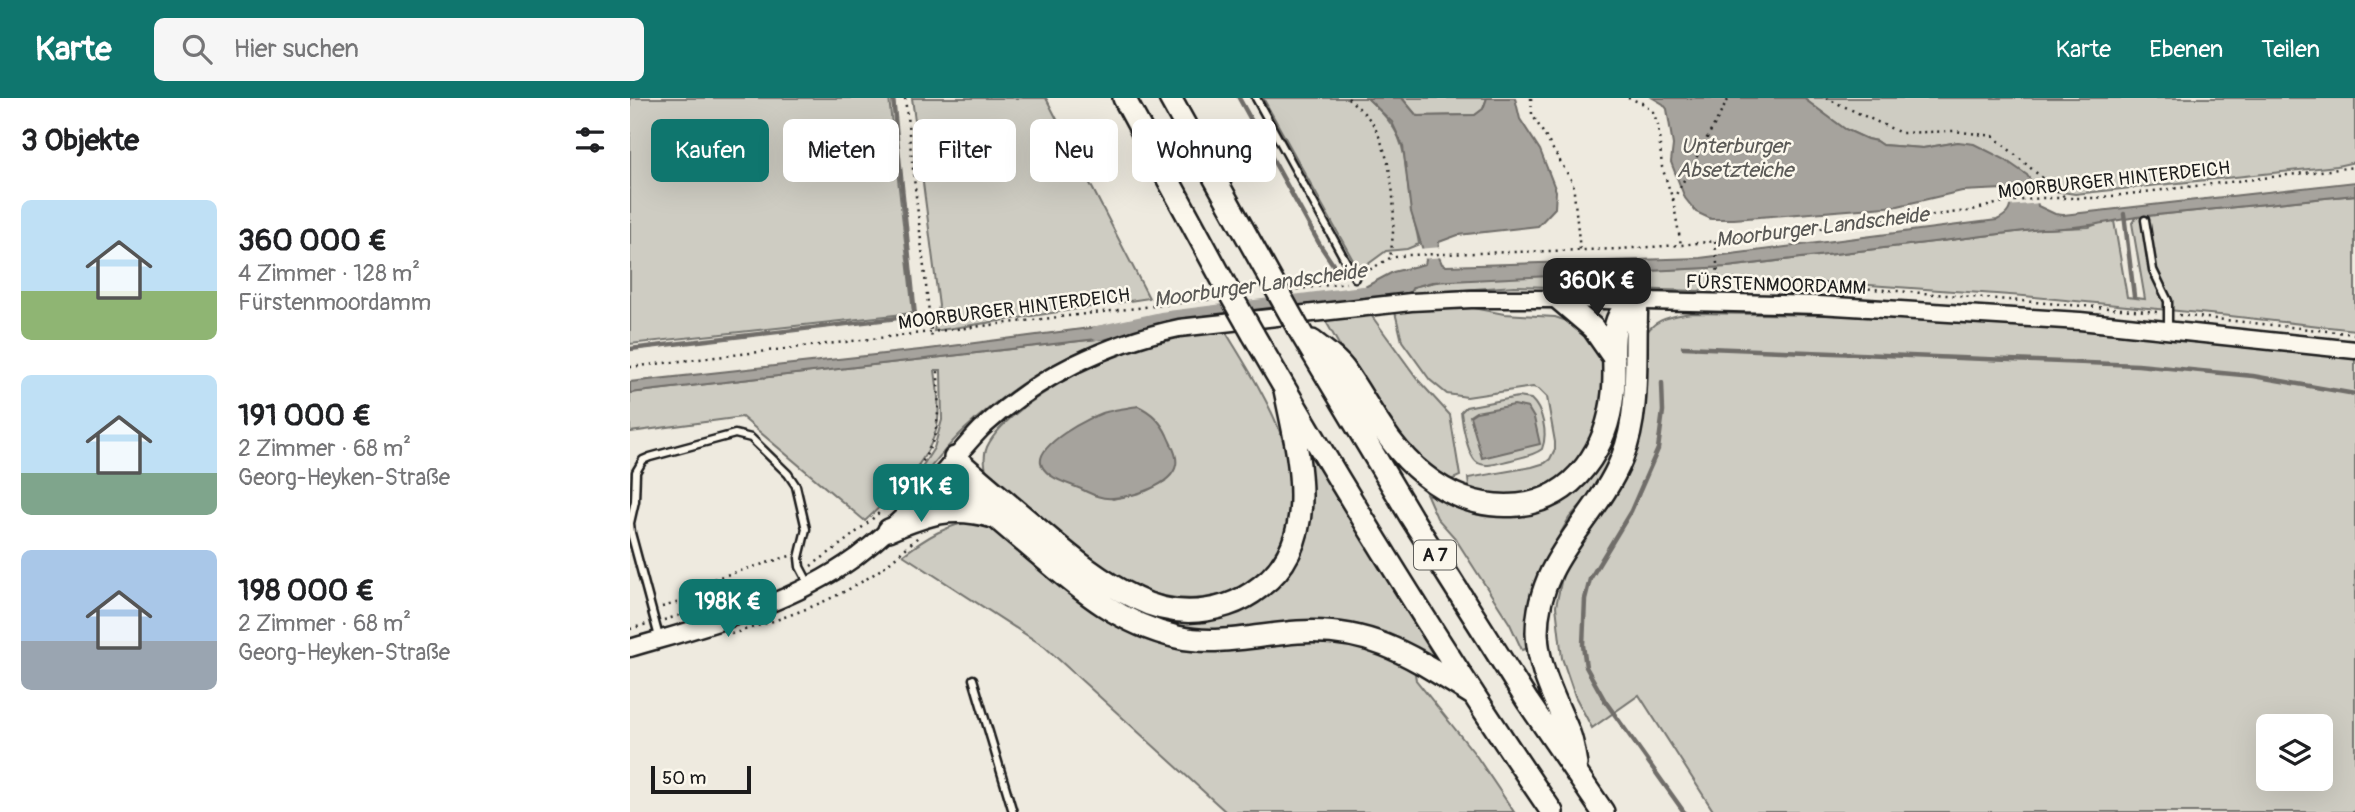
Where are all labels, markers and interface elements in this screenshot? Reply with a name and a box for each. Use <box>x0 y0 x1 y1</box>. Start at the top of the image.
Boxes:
search box <box>154 18 644 81</box>
text: Karte <box>35 29 112 70</box>
icon: search <box>178 30 216 68</box>
text: Hier suchen <box>234 33 359 65</box>
text: Karte <box>2056 35 2111 64</box>
text: Ebenen <box>2149 35 2223 64</box>
text: Teilen <box>2261 35 2320 64</box>
chip: Kaufen <box>651 119 769 182</box>
chip: Mieten <box>783 119 899 182</box>
chip: Filter <box>913 119 1016 182</box>
chip: Neu <box>1030 119 1118 182</box>
chip: Wohnung <box>1132 119 1276 182</box>
icon: filters <box>571 121 609 159</box>
text: 3 Objekte <box>21 122 139 159</box>
water label: Unterburger Absetzteiche <box>1677 133 1796 184</box>
street label: MOORBURGER HINTERDEICH <box>1997 156 2231 204</box>
water label: Moorburger Landscheide <box>1714 201 1933 254</box>
text: 360 000 € <box>238 222 387 259</box>
icon: home <box>77 228 161 312</box>
water label: Moorburger Landscheide <box>1152 257 1371 314</box>
pin: 360K € <box>1540 258 1654 318</box>
text: 4 Zimmer · 128 m² <box>238 259 420 288</box>
text: 360K € <box>1559 266 1635 295</box>
street label: FÜRSTENMOORDAMM <box>1685 270 1867 300</box>
street label: MOORBURGER HINTERDEICH <box>897 283 1131 335</box>
text: Fürstenmoordamm <box>238 288 431 317</box>
text: 191 000 € <box>238 397 371 434</box>
icon: home <box>77 403 161 487</box>
text: 2 Zimmer · 68 m² <box>238 434 411 463</box>
text: Georg-Heyken-Straße <box>238 463 450 492</box>
pin: 191K € <box>864 464 978 524</box>
text: 191K € <box>889 472 953 501</box>
road number: A 7 <box>1414 541 1456 570</box>
text: 198 000 € <box>238 572 375 609</box>
icon: home <box>77 578 161 662</box>
pin: 198K € <box>671 580 785 639</box>
text: 198K € <box>695 587 761 616</box>
text: 2 Zimmer · 68 m² <box>238 609 411 638</box>
text: Georg-Heyken-Straße <box>238 638 450 667</box>
map controls <box>2256 714 2333 791</box>
button: layers <box>2256 714 2333 791</box>
scale bar <box>651 763 751 795</box>
text: 50 m <box>662 766 706 790</box>

